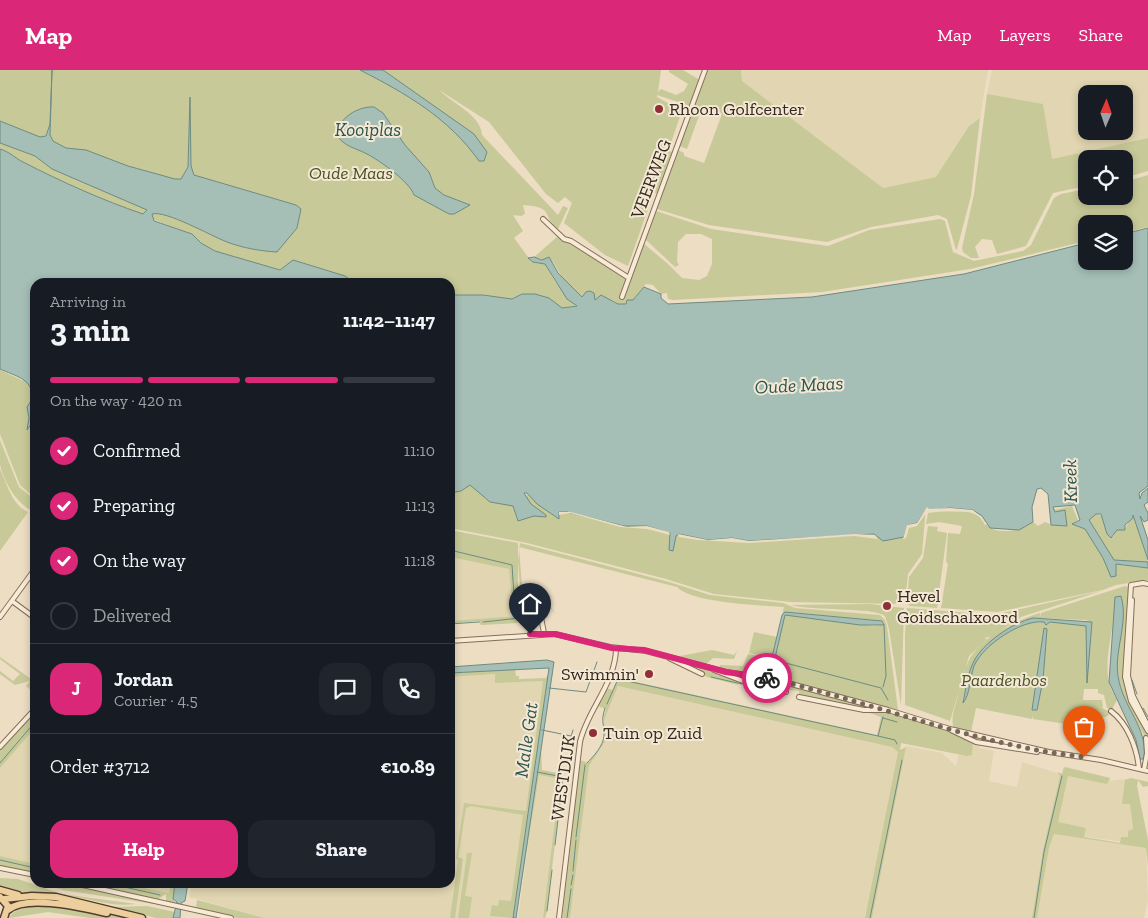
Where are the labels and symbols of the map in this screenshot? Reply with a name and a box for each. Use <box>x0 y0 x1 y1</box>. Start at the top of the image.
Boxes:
north arrow <box>1078 85 1132 140</box>
place label: Rhoon Golfcenter <box>669 98 805 120</box>
marker: Rhoon Golfcenter <box>653 103 665 115</box>
water label: Kooiplas <box>335 118 401 141</box>
street label: VEERWEG <box>625 136 676 223</box>
park label: Oude Maas <box>309 162 393 184</box>
water label: Oude Maas <box>754 371 844 399</box>
water label: Kreek <box>1058 459 1082 503</box>
pin <box>509 583 551 634</box>
place label: Hevel Goidschalxoord <box>897 585 1018 628</box>
marker: Hevel Goidschalxoord <box>881 600 893 612</box>
courier <box>742 653 792 703</box>
place label: Swimmin' <box>561 663 639 685</box>
marker: Swimmin' <box>643 668 655 680</box>
park label: Paardenbos <box>961 669 1047 691</box>
water label: Malle Gat <box>509 700 543 779</box>
pin <box>1063 706 1105 757</box>
place label: Tuin op Zuid <box>603 722 702 744</box>
marker: Tuin op Zuid <box>587 727 599 739</box>
street label: WESTDIJK <box>546 733 580 822</box>

